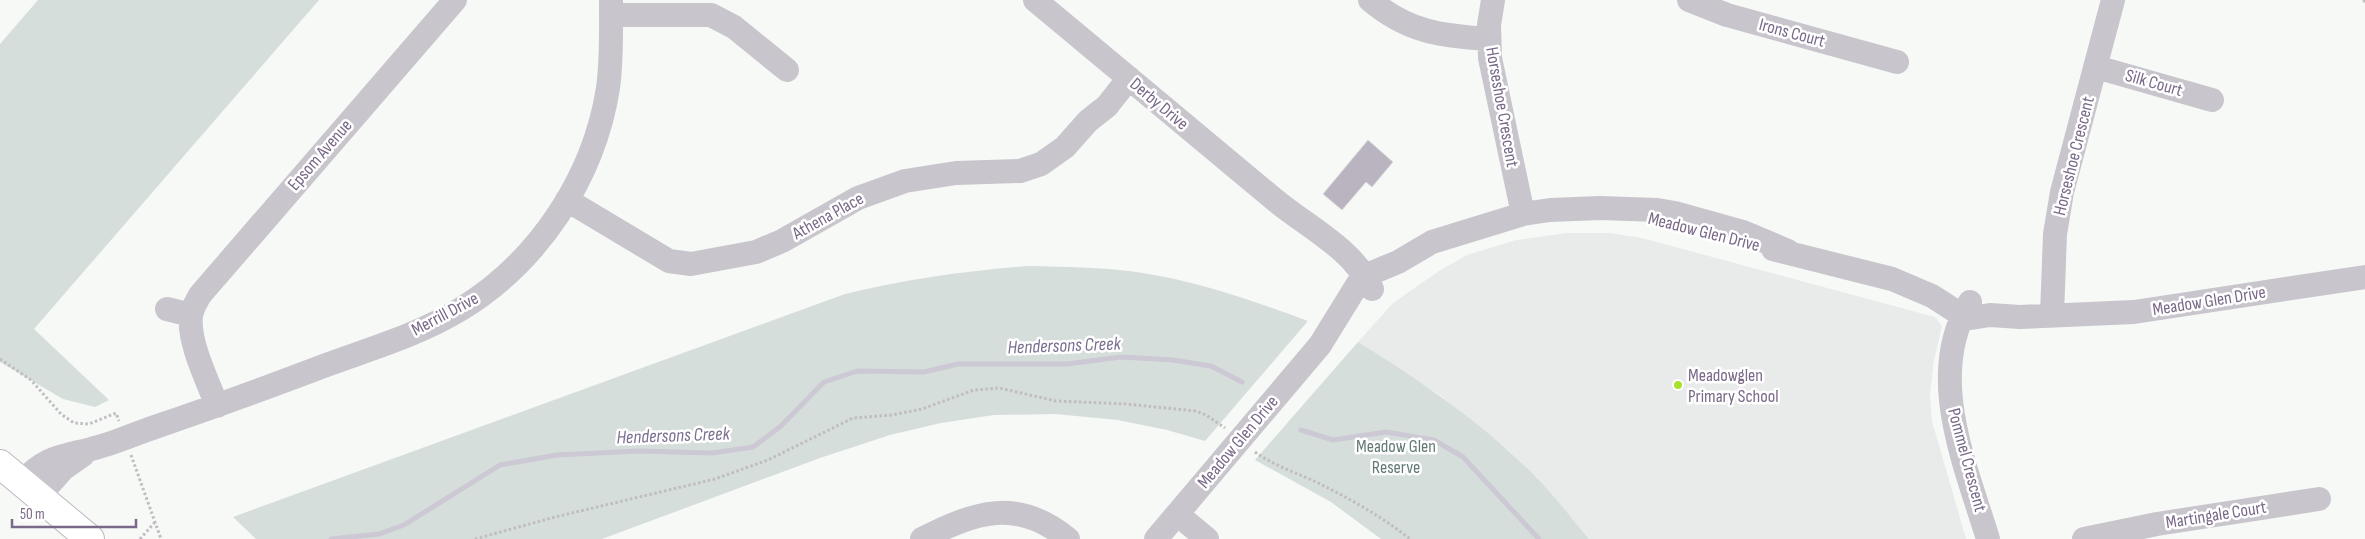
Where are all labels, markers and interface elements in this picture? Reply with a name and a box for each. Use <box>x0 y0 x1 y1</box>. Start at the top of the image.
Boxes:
street label: Irons Court <box>1757 14 1828 52</box>
street label: Horseshoe Crescent <box>1481 45 1523 169</box>
street label: Silk Court <box>2123 65 2186 101</box>
street label: Derby Drive <box>1126 74 1192 134</box>
street label: Horseshoe Crescent <box>2049 94 2099 218</box>
street label: Epsom Avenue <box>283 115 357 195</box>
street label: Athena Place <box>788 188 867 245</box>
street label: Meadow Glen Drive <box>1646 208 1762 256</box>
street label: Meadow Glen Drive <box>2151 282 2267 320</box>
street label: Merrill Drive <box>408 288 482 340</box>
water label: Hendersons Creek <box>1007 333 1122 359</box>
place label: Meadowglen Primary School <box>1688 365 1779 407</box>
marker: Meadowglen Primary School <box>1672 379 1684 391</box>
street label: Meadow Glen Drive <box>1193 391 1283 493</box>
street label: Pommel Crescent <box>1943 406 1991 515</box>
water label: Hendersons Creek <box>616 423 731 449</box>
park label: Meadow Glen Reserve <box>1356 436 1436 478</box>
scale bar <box>12 496 136 528</box>
street label: Martingale Court <box>2164 497 2268 533</box>
text: 50 m <box>20 505 45 524</box>

